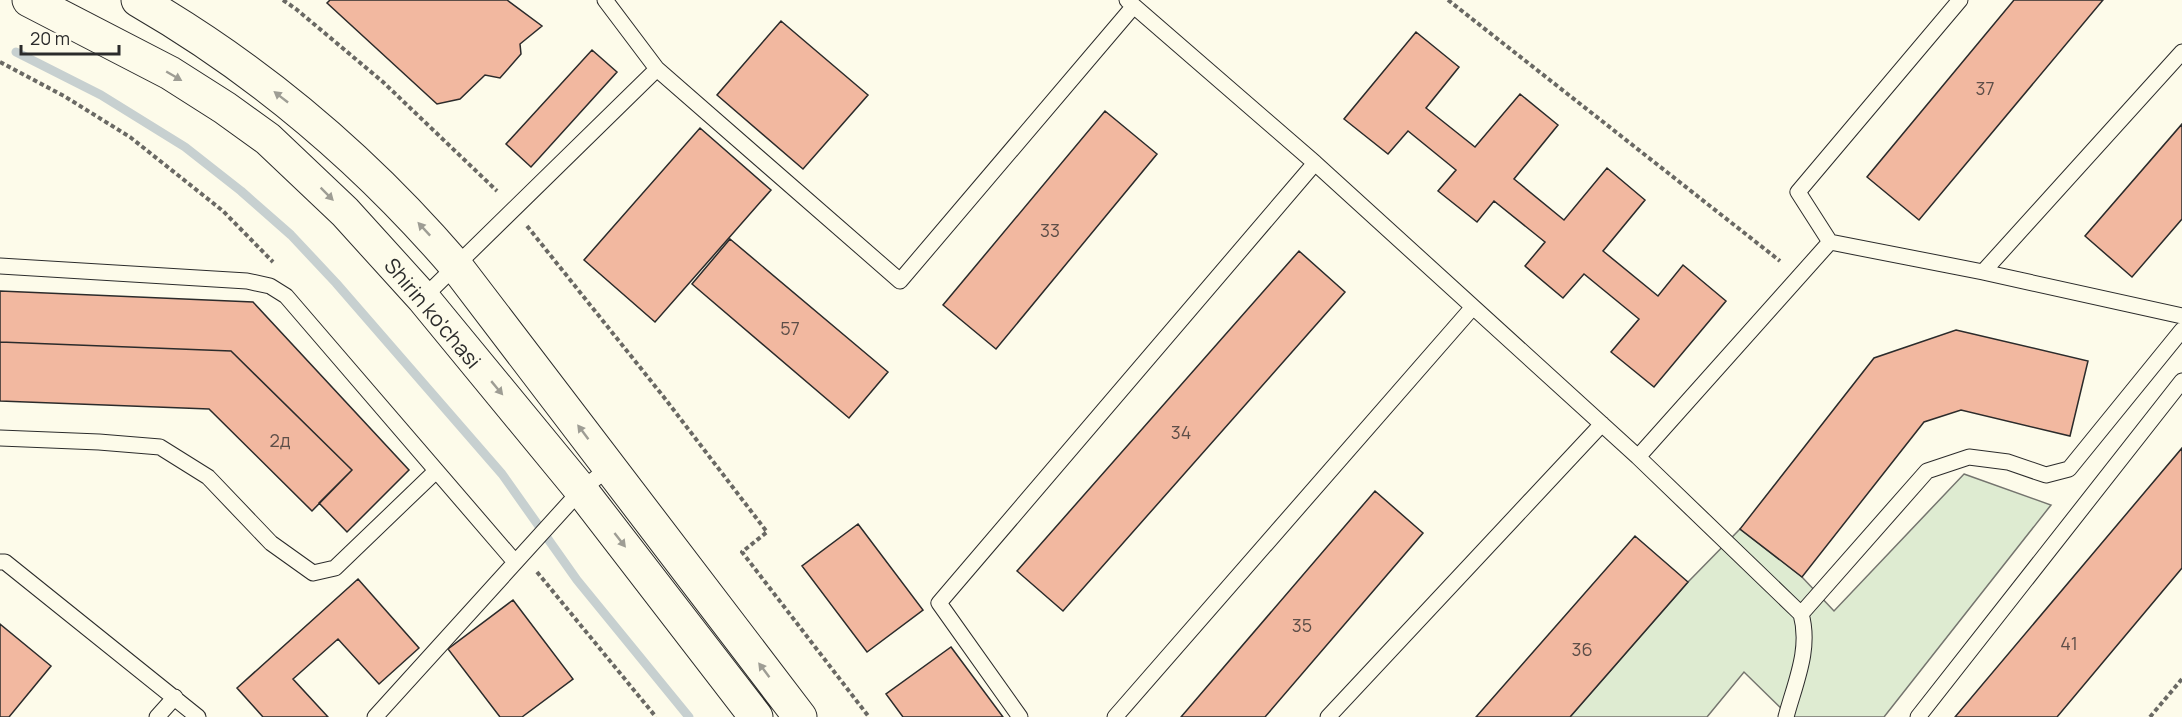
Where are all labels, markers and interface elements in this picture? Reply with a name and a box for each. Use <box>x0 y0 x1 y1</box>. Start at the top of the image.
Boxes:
scale bar <box>21 18 118 56</box>
text: 20 m <box>30 26 70 50</box>
one-way arrow <box>166 70 182 81</box>
house number: 37 <box>1976 76 1995 100</box>
one-way arrow <box>273 91 288 103</box>
one-way arrow <box>320 187 334 201</box>
house number: 33 <box>1040 218 1060 242</box>
one-way arrow <box>417 221 431 236</box>
street label: Shirin ko'chasi <box>379 252 487 374</box>
house number: 57 <box>780 316 800 340</box>
one-way arrow <box>491 381 503 396</box>
house number: 34 <box>1171 420 1191 444</box>
one-way arrow <box>577 424 589 439</box>
house number: 2д <box>269 428 291 452</box>
one-way arrow <box>614 532 626 548</box>
house number: 35 <box>1292 613 1312 637</box>
house number: 41 <box>2060 631 2078 655</box>
house number: 36 <box>1571 637 1593 661</box>
one-way arrow <box>759 663 771 678</box>

